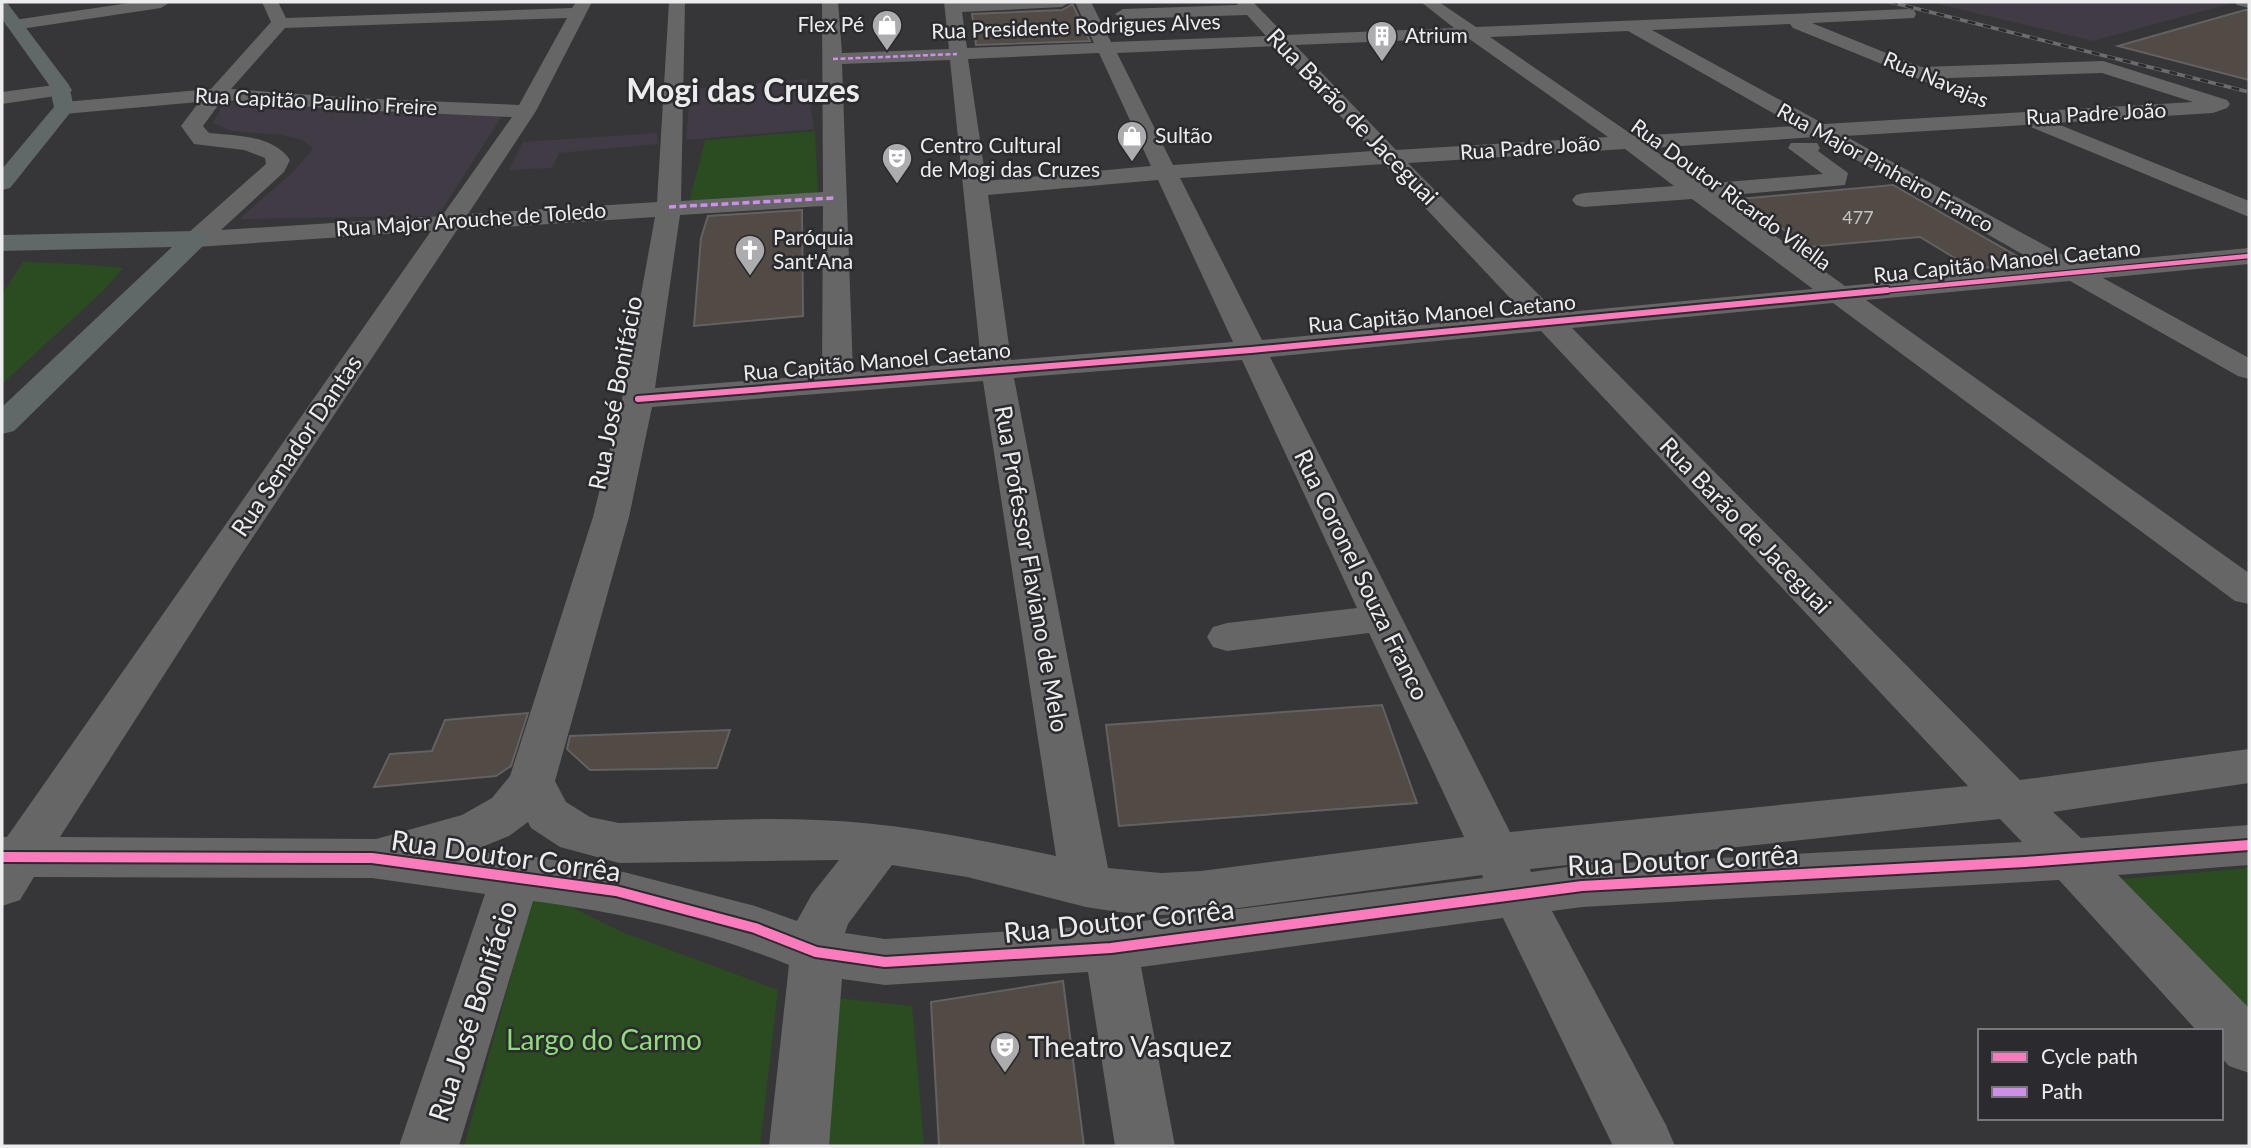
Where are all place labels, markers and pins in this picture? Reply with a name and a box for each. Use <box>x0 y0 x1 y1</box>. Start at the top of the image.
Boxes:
shop icon: Flex Pé <box>870 8 904 52</box>
place label: Flex Pé <box>797 11 864 36</box>
building icon: Atrium <box>1365 19 1399 63</box>
place label: Atrium <box>1405 22 1468 47</box>
shop icon: Sultão <box>1115 119 1149 163</box>
place label: Sultão <box>1155 122 1213 147</box>
place label: Centro Cultural de Mogi das Cruzes <box>920 132 1100 181</box>
theatre icon: Centro Cultural de Mogi das Cruzes <box>880 141 914 185</box>
place label: Paróquia Sant'Ana <box>773 224 854 273</box>
church icon: Paróquia Sant'Ana <box>733 233 767 277</box>
place label: Theatro Vasquez <box>1028 1029 1232 1063</box>
theatre icon: Theatro Vasquez <box>988 1030 1022 1074</box>

